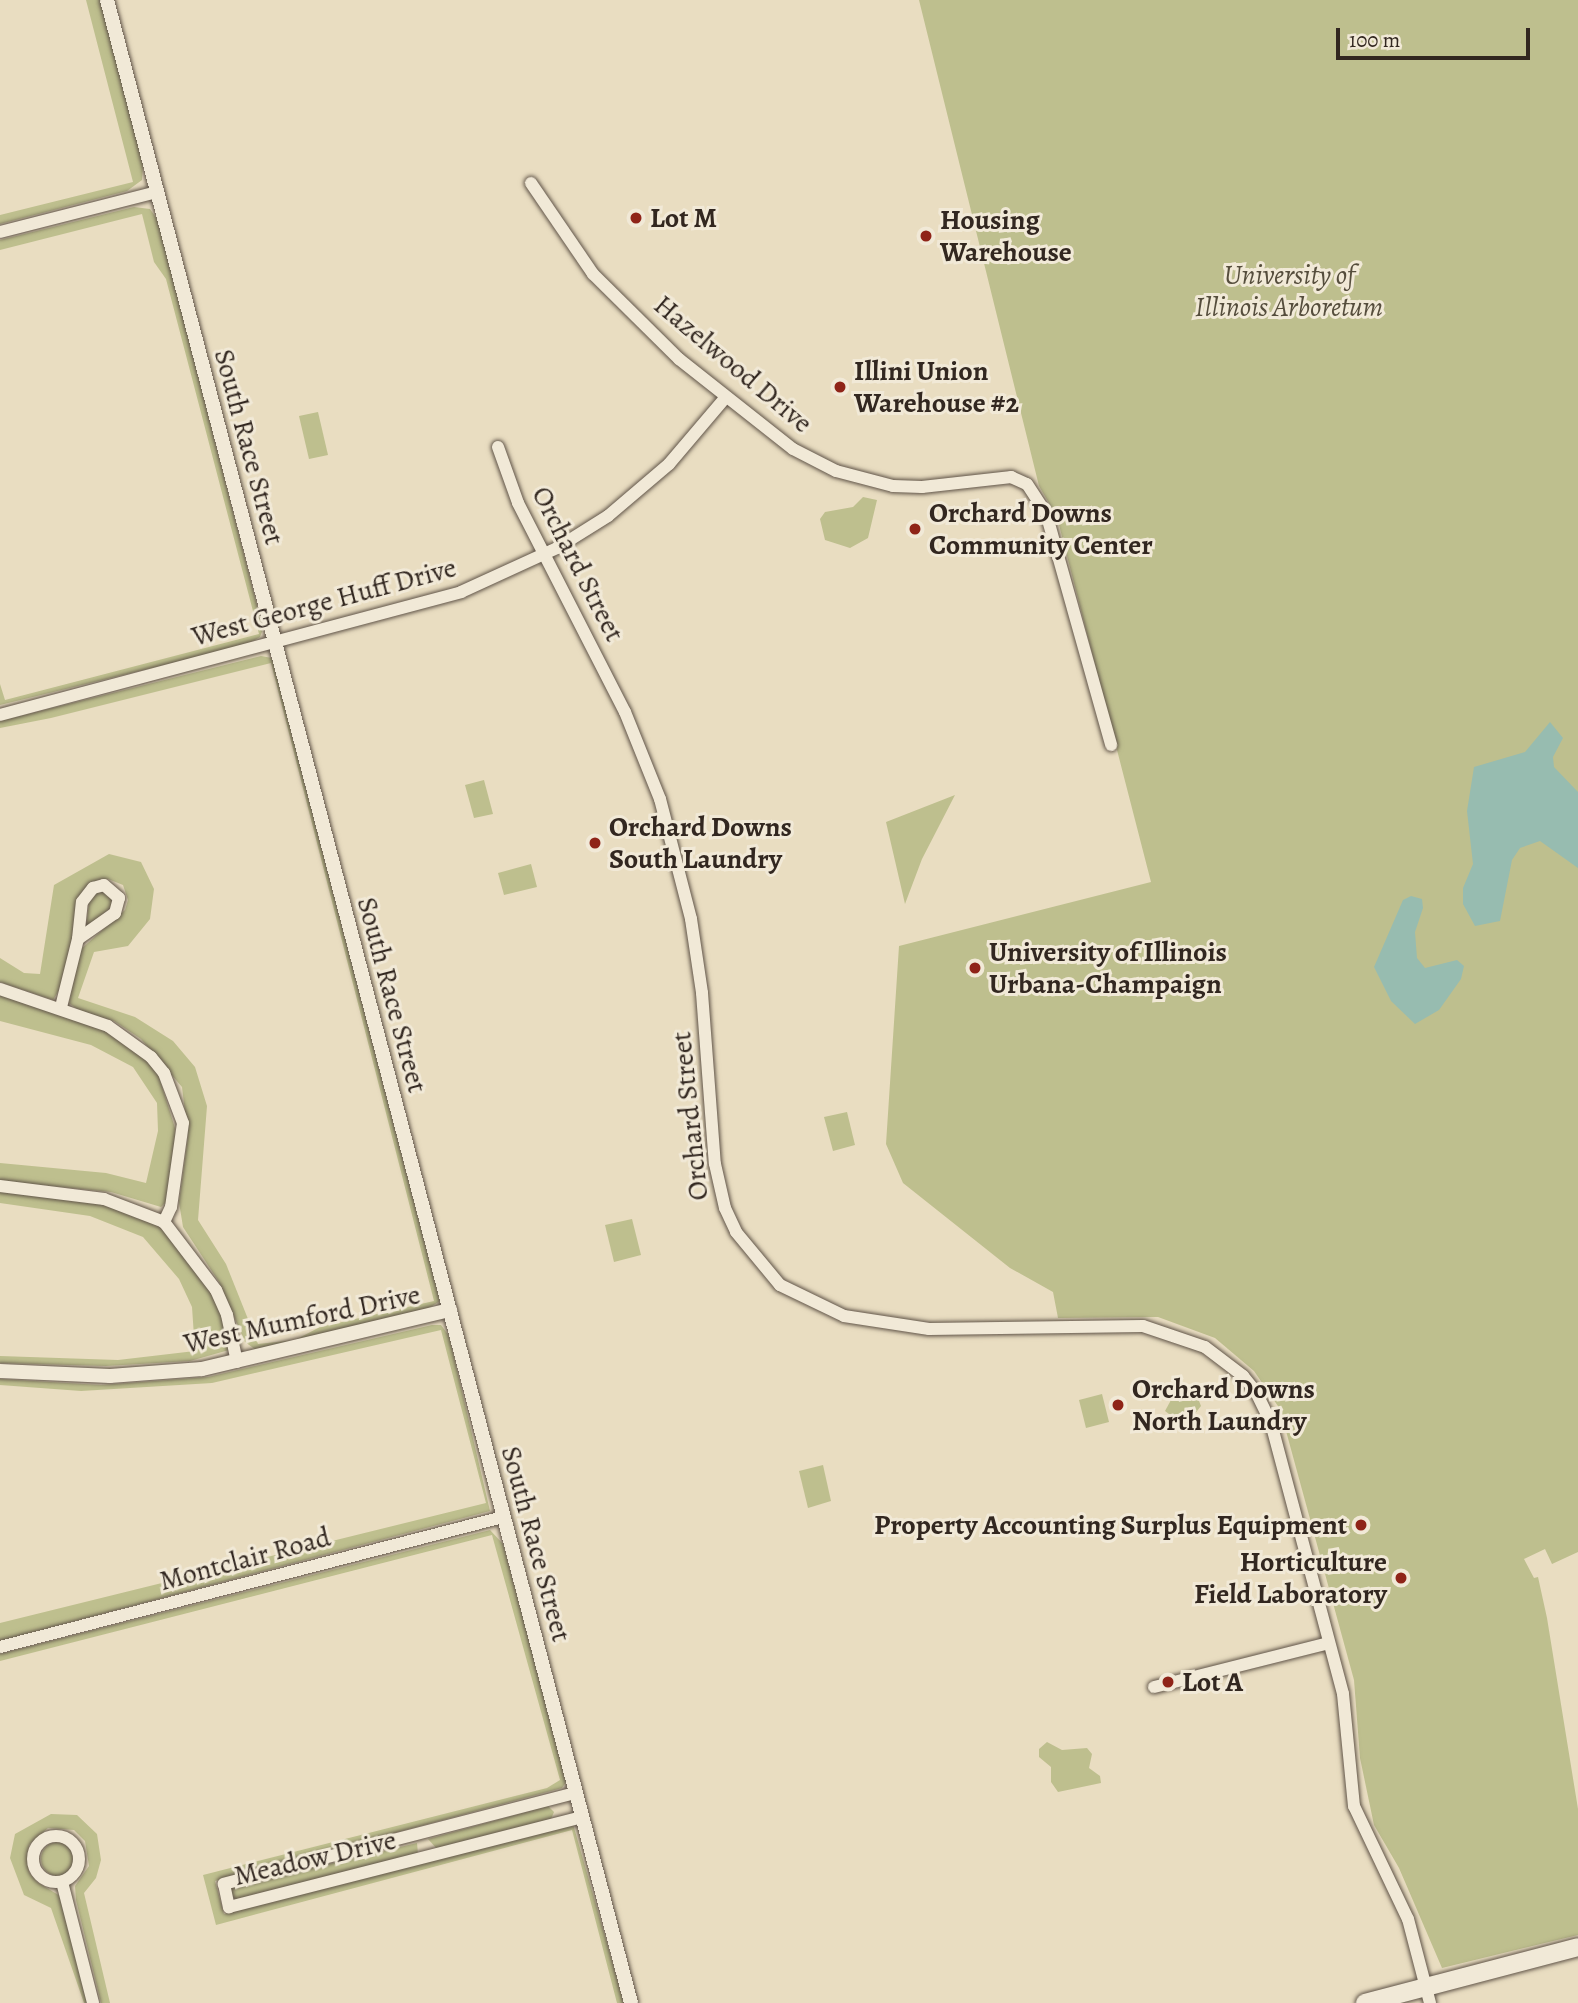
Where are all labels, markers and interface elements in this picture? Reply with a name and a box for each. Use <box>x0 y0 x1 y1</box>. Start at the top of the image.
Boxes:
scale bar <box>1340 14 1534 58</box>
text: 100 m <box>1349 26 1400 54</box>
place label: Lot M <box>650 201 717 235</box>
place label: Housing Warehouse <box>940 203 1072 269</box>
marker: Lot M <box>628 210 644 226</box>
marker: Housing Warehouse <box>918 228 934 244</box>
park label: University of Illinois Arboretum <box>1195 258 1383 324</box>
street label: Hazelwood Drive <box>647 288 819 440</box>
street label: South Race Street <box>207 346 291 548</box>
place label: Illini Union Warehouse #2 <box>854 354 1019 420</box>
marker: Illini Union Warehouse #2 <box>832 379 848 395</box>
street label: Orchard Street <box>525 481 631 647</box>
place label: Orchard Downs Community Center <box>929 496 1153 562</box>
marker: Orchard Downs Community Center <box>907 521 923 537</box>
street label: West George Huff Drive <box>188 551 460 653</box>
place label: Orchard Downs South Laundry <box>609 810 792 876</box>
marker: Orchard Downs South Laundry <box>587 835 603 851</box>
street label: South Race Street <box>350 894 434 1096</box>
place label: University of Illinois Urbana-Champaign <box>989 935 1227 1001</box>
marker: University of Illinois Urbana-Champaign <box>967 960 983 976</box>
street label: Orchard Street <box>664 1030 716 1202</box>
street label: West Mumford Drive <box>181 1278 423 1360</box>
place label: Orchard Downs North Laundry <box>1132 1372 1315 1438</box>
marker: Orchard Downs North Laundry <box>1110 1397 1126 1413</box>
street label: South Race Street <box>494 1443 578 1645</box>
place label: Property Accounting Surplus Equipment <box>874 1508 1347 1542</box>
marker: Property Accounting Surplus Equipment <box>1353 1517 1369 1533</box>
street label: Montclair Road <box>156 1520 334 1598</box>
place label: Horticulture Field Laboratory <box>1194 1545 1387 1611</box>
marker: Horticulture Field Laboratory <box>1393 1570 1409 1586</box>
place label: Lot A <box>1182 1665 1243 1699</box>
marker: Lot A <box>1160 1674 1176 1690</box>
street label: Meadow Drive <box>231 1823 399 1893</box>

